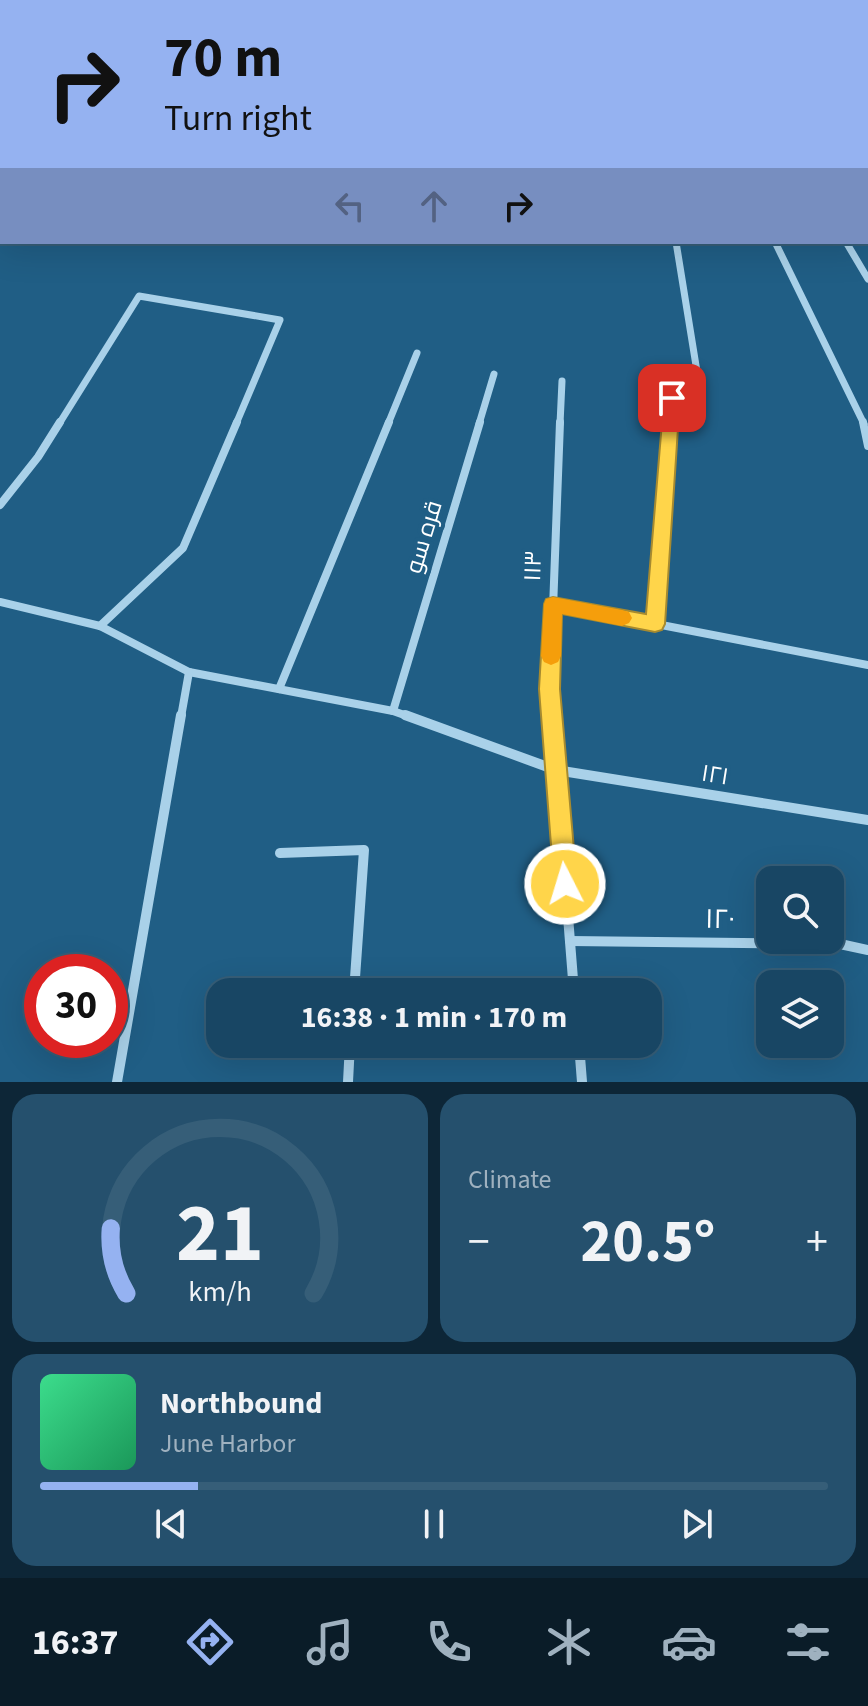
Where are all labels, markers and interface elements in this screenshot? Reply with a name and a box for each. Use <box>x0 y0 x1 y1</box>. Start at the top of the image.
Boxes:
text: 70 m <box>164 19 282 98</box>
icon: right <box>32 32 136 136</box>
text: Turn right <box>164 93 312 144</box>
icon: left <box>328 184 372 228</box>
icon: ahead <box>412 184 456 228</box>
icon: right <box>496 184 540 228</box>
pin <box>638 364 706 432</box>
icon: arrive <box>650 376 694 420</box>
street label: قره سو <box>396 496 452 578</box>
street label: ۱۱۳ <box>515 550 551 582</box>
street label: ۱۲۱ <box>699 756 731 794</box>
position arrow <box>523 842 607 926</box>
map controls <box>756 866 844 1058</box>
button: search <box>756 866 844 954</box>
street label: ۱۲۰ <box>704 899 736 939</box>
speed limit sign: 30 <box>24 954 128 1058</box>
button: layers <box>756 970 844 1058</box>
text: 16:38 · 1 min · 170 m <box>301 996 567 1039</box>
text: Climate <box>468 1161 552 1198</box>
text: 21 <box>176 1175 264 1293</box>
text: 20.5° <box>581 1200 715 1285</box>
text: − <box>468 1211 490 1274</box>
text: + <box>806 1211 828 1274</box>
text: km/h <box>188 1272 252 1312</box>
text: Northbound <box>160 1382 322 1425</box>
text: June Harbor <box>160 1425 296 1462</box>
icon: previous <box>149 1502 193 1546</box>
icon: pause <box>412 1502 456 1546</box>
icon: next <box>675 1502 719 1546</box>
icon: directions <box>182 1614 238 1670</box>
icon: music <box>302 1614 358 1670</box>
icon: phone <box>421 1614 477 1670</box>
icon: climate <box>541 1614 597 1670</box>
icon: car <box>661 1614 717 1670</box>
icon: filters <box>780 1614 836 1670</box>
text: 16:37 <box>32 1617 119 1668</box>

